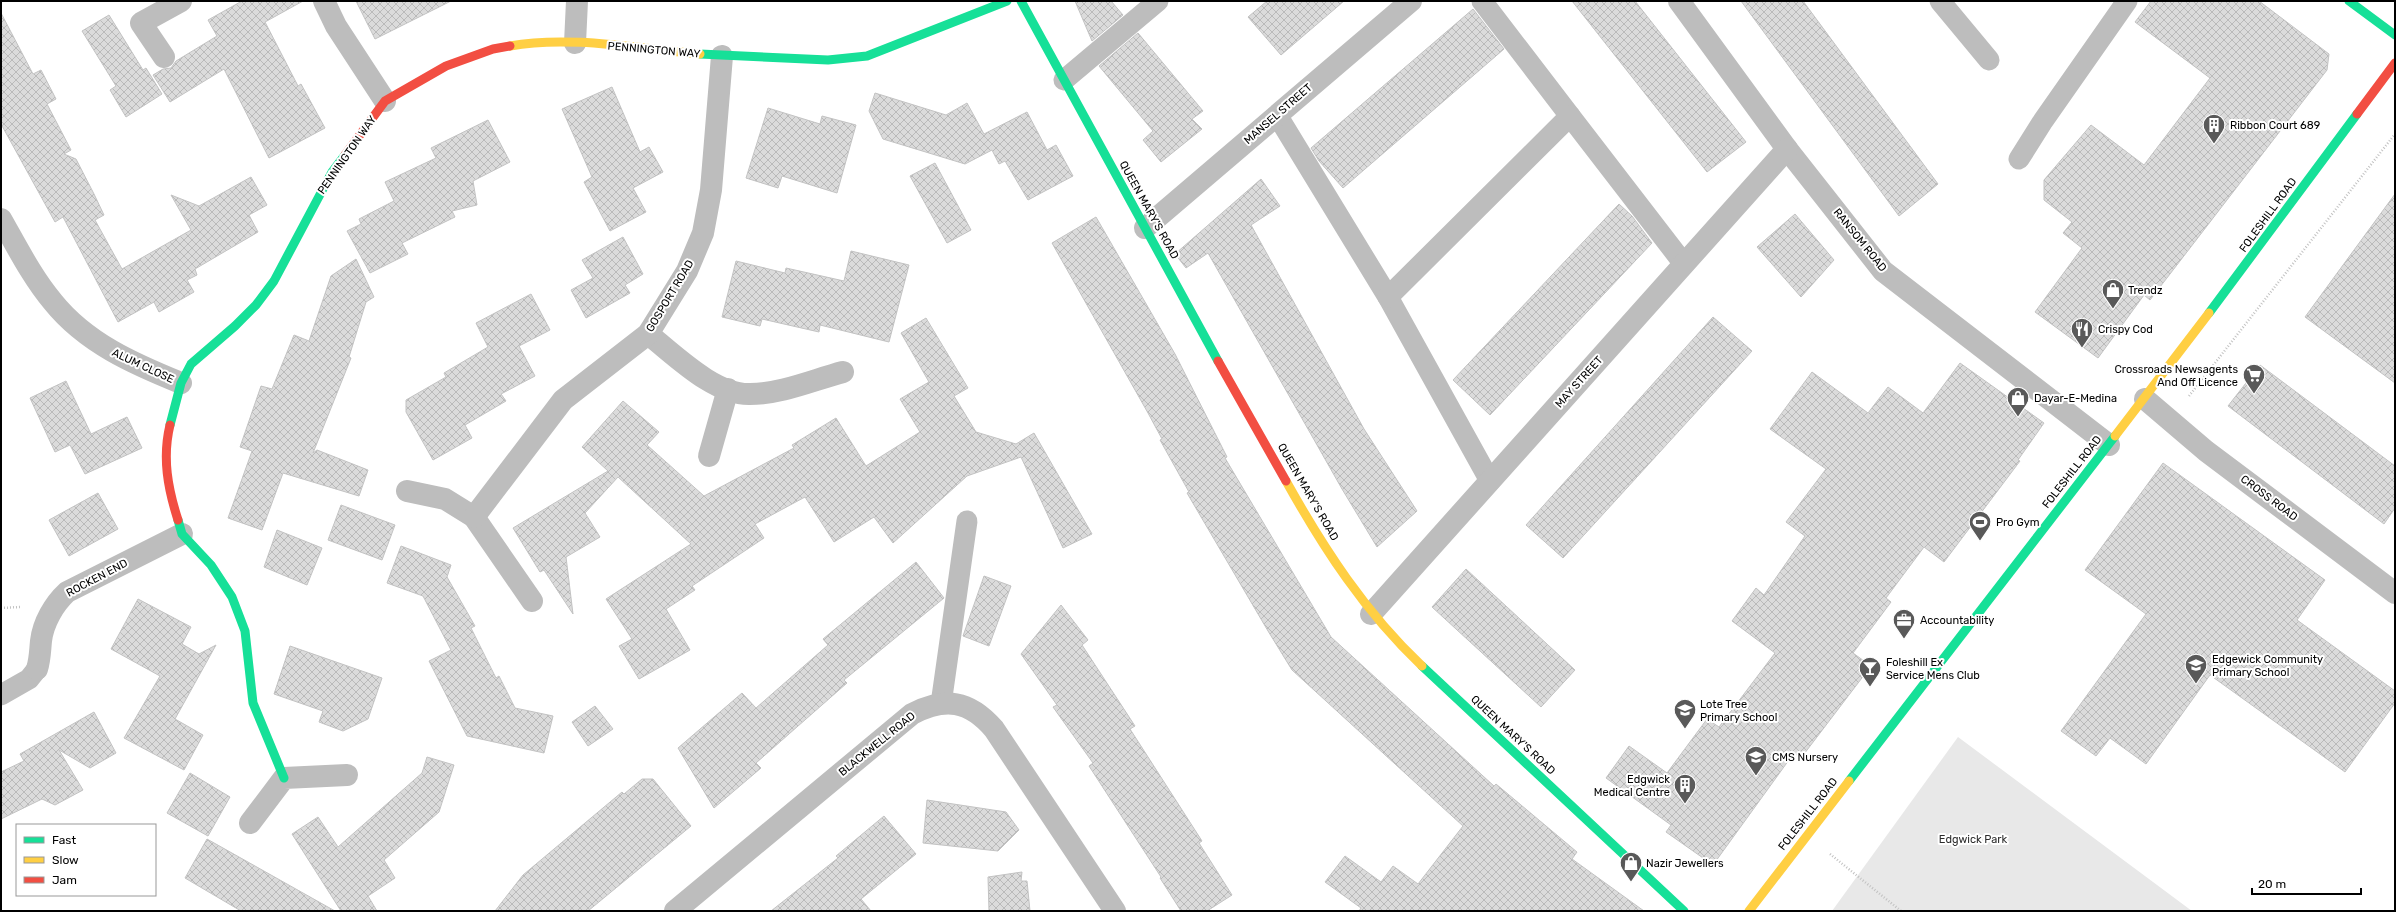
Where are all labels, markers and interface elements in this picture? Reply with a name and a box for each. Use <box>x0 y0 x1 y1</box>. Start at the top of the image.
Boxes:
street label: PENNINGTON WAY <box>607 39 701 61</box>
street label: MANSEL STREET <box>1241 81 1315 147</box>
building icon: Ribbon Court 689 <box>2201 112 2227 145</box>
street label: PENNINGTON WAY <box>315 113 379 197</box>
place label: Ribbon Court 689 <box>2230 119 2320 132</box>
street label: QUEEN MARY'S ROAD <box>1117 159 1181 261</box>
street label: FOLESHILL ROAD <box>2237 175 2299 255</box>
street label: RANSOM ROAD <box>1831 206 1889 274</box>
street label: GOSPORT ROAD <box>643 258 697 334</box>
shop icon: Trendz <box>2100 277 2126 310</box>
place label: Trendz <box>2128 284 2163 297</box>
restaurant icon: Crispy Cod <box>2069 316 2095 349</box>
place label: Crispy Cod <box>2098 323 2153 336</box>
street label: ALUM CLOSE <box>110 346 176 386</box>
street label: MAY STREET <box>1552 353 1606 410</box>
supermarket icon: Crossroads Newsagents And Off Licence <box>2241 362 2267 395</box>
place label: Crossroads Newsagents And Off Licence <box>2115 363 2238 389</box>
shop icon: Dayar-E-Medina <box>2005 385 2031 418</box>
place label: Dayar-E-Medina <box>2034 392 2117 405</box>
street label: FOLESHILL ROAD <box>2040 433 2104 511</box>
street label: QUEEN MARY'S ROAD <box>1275 441 1341 543</box>
street label: CROSS ROAD <box>2238 472 2300 524</box>
sports icon: Pro Gym <box>1967 509 1993 542</box>
place label: Pro Gym <box>1996 516 2040 529</box>
street label: ROCKEN END <box>64 556 130 600</box>
office icon: Accountability <box>1891 607 1917 640</box>
place label: Accountability <box>1920 614 1994 627</box>
school or university icon: Edgewick Community Primary School <box>2183 652 2209 685</box>
place label: Edgewick Community Primary School <box>2212 653 2323 679</box>
bar icon: Foleshill Ex Service Mens Club <box>1857 655 1883 688</box>
place label: Foleshill Ex Service Mens Club <box>1886 656 1980 682</box>
street label: QUEEN MARY'S ROAD <box>1468 693 1558 777</box>
school or university icon: Lote Tree Primary School <box>1672 697 1698 730</box>
place label: Lote Tree Primary School <box>1700 698 1777 724</box>
street label: BLACKWELL ROAD <box>836 709 918 779</box>
school or university icon: CMS Nursery <box>1743 744 1769 777</box>
place label: CMS Nursery <box>1772 751 1838 764</box>
building icon: Edgwick Medical Centre <box>1672 772 1698 805</box>
place label: Edgwick Medical Centre <box>1594 773 1670 799</box>
street label: FOLESHILL ROAD <box>1776 775 1840 853</box>
legend <box>16 824 156 896</box>
text: Fast <box>52 833 76 847</box>
park label: Edgwick Park <box>1939 833 2008 846</box>
shop icon: Nazir Jewellers <box>1618 850 1644 883</box>
text: Slow <box>52 853 79 867</box>
place label: Nazir Jewellers <box>1646 857 1724 870</box>
scale bar <box>2252 870 2361 896</box>
text: Jam <box>52 873 77 887</box>
text: 20 m <box>2258 877 2286 891</box>

